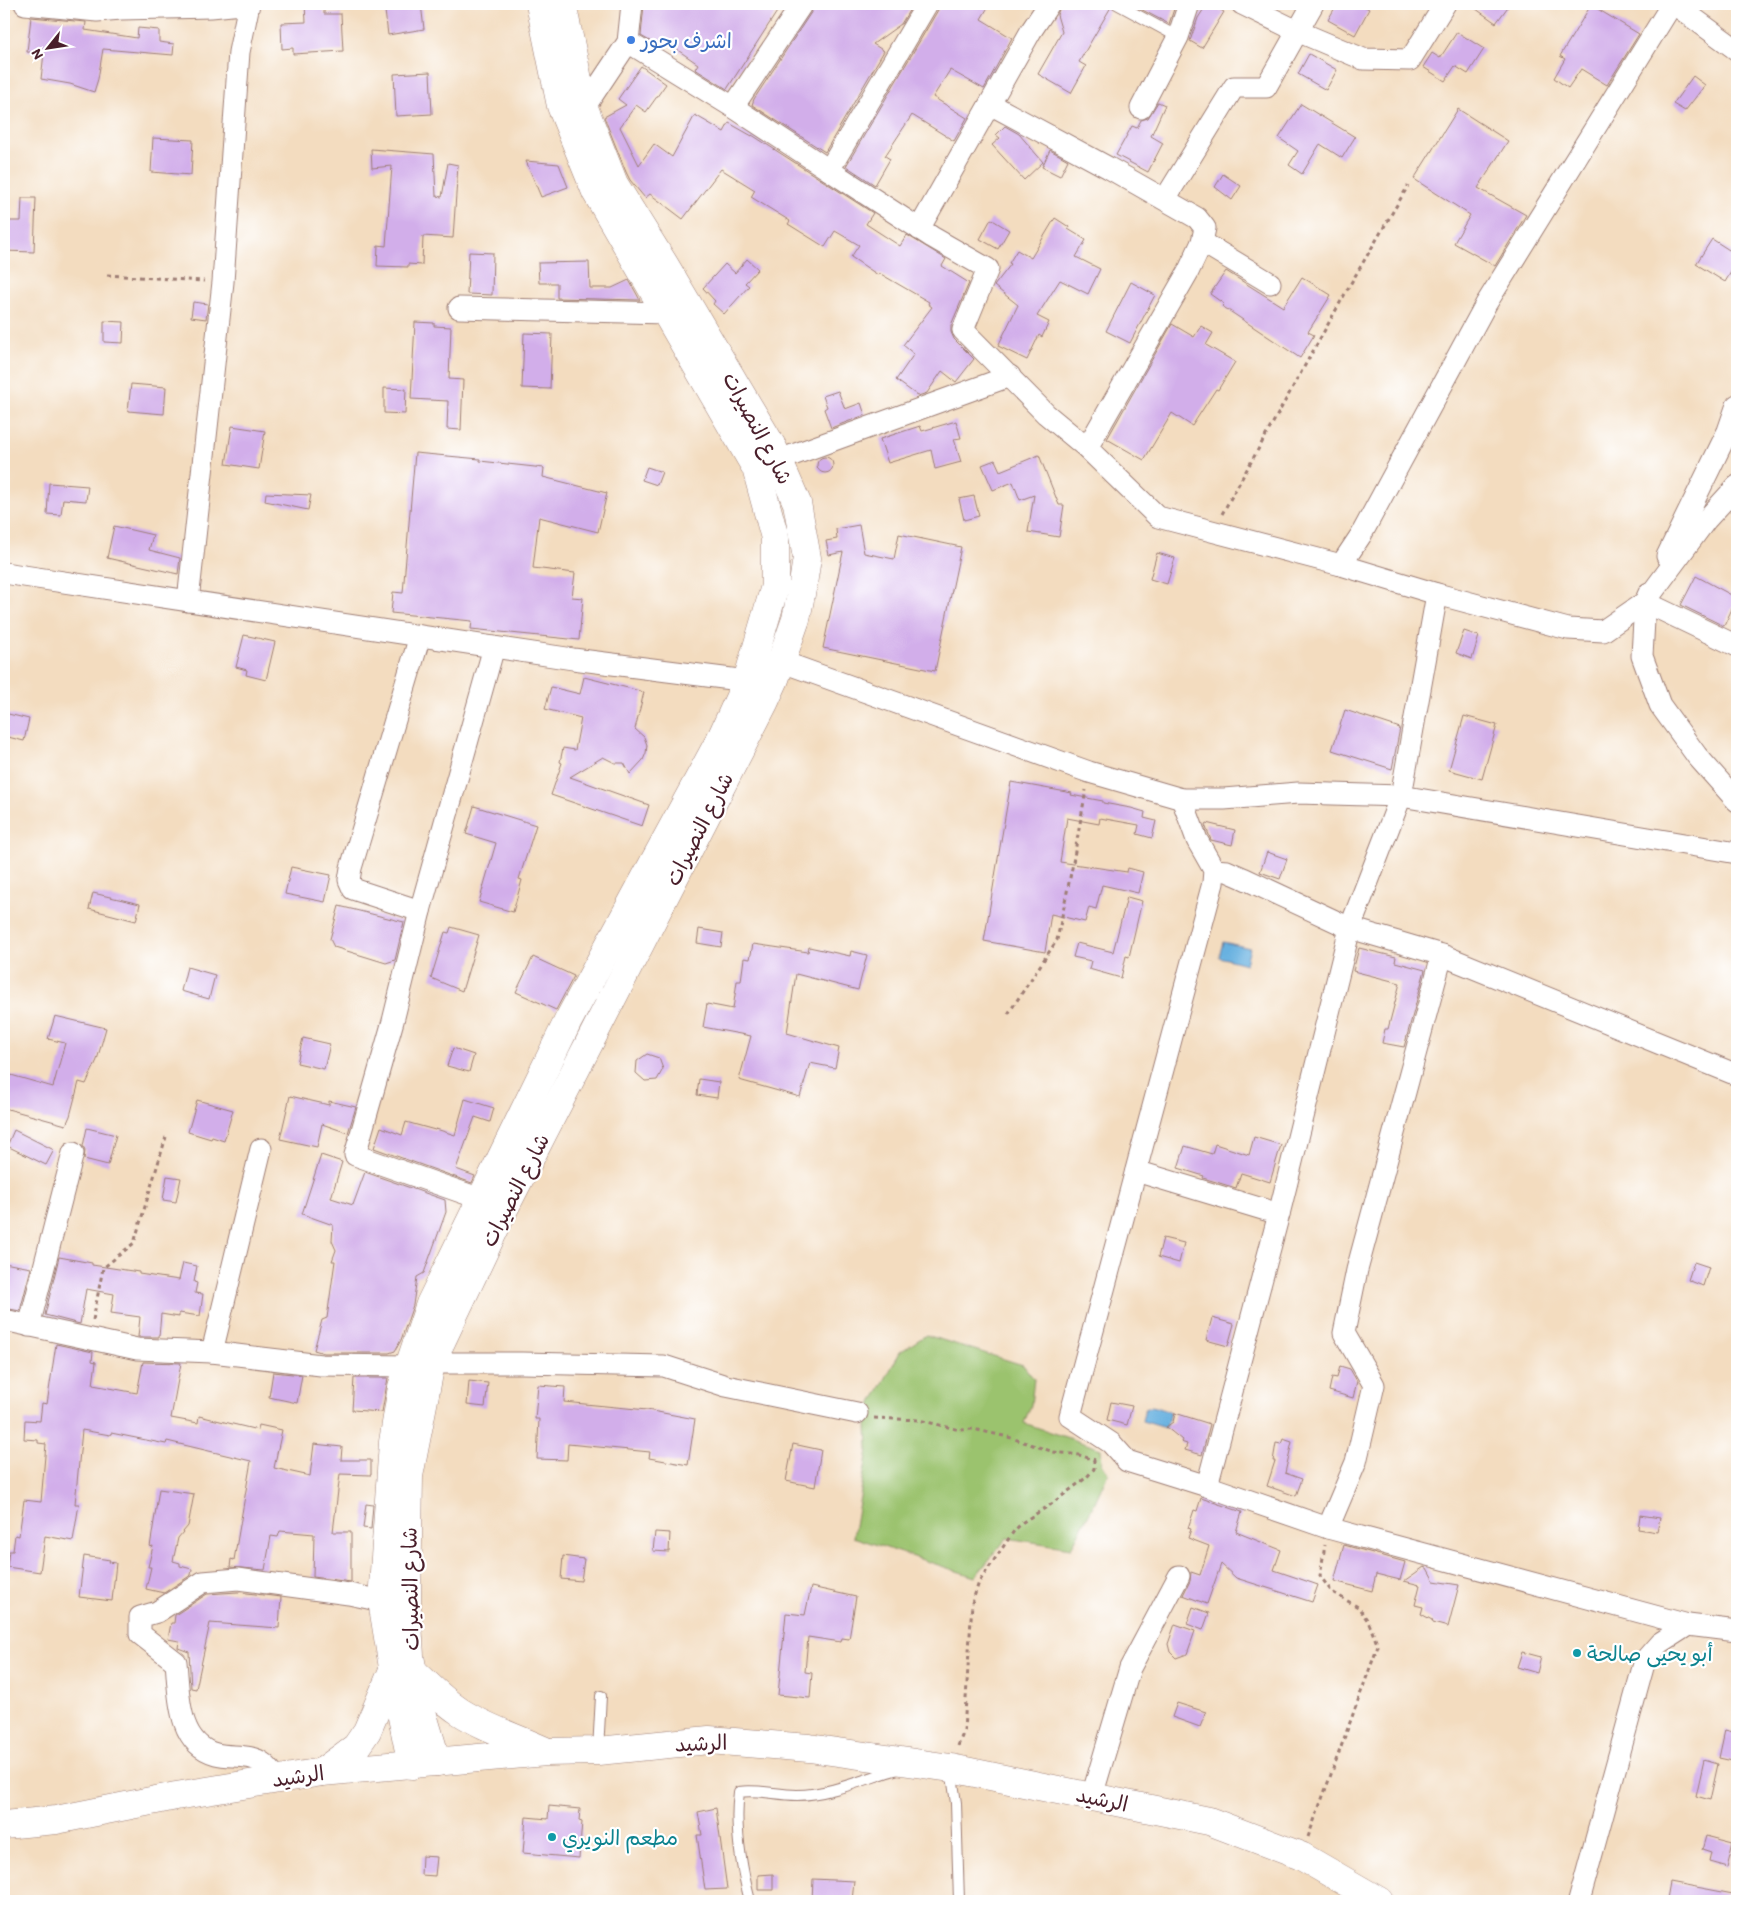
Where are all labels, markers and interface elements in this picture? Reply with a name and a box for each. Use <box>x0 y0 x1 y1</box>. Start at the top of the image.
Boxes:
north arrow <box>22 22 72 72</box>
place label: اشرف بحور <box>639 28 732 54</box>
marker: اشرف بحور <box>625 34 637 46</box>
text: N <box>27 46 47 63</box>
street label: شارع النصيرات <box>715 367 798 490</box>
street label: شارع النصيرات <box>660 768 741 891</box>
street label: شارع النصيرات <box>476 1129 557 1252</box>
street label: شارع النصيرات <box>396 1527 427 1651</box>
place label: أبو يحيى صالحة <box>1587 1641 1713 1668</box>
marker: أبو يحيى صالحة <box>1571 1647 1583 1659</box>
street label: الرشيد <box>674 1730 728 1756</box>
street label: الرشيد <box>270 1760 326 1792</box>
street label: الرشيد <box>1074 1781 1130 1817</box>
place label: مطعم النويري <box>562 1825 678 1854</box>
marker: مطعم النويري <box>546 1831 558 1843</box>

